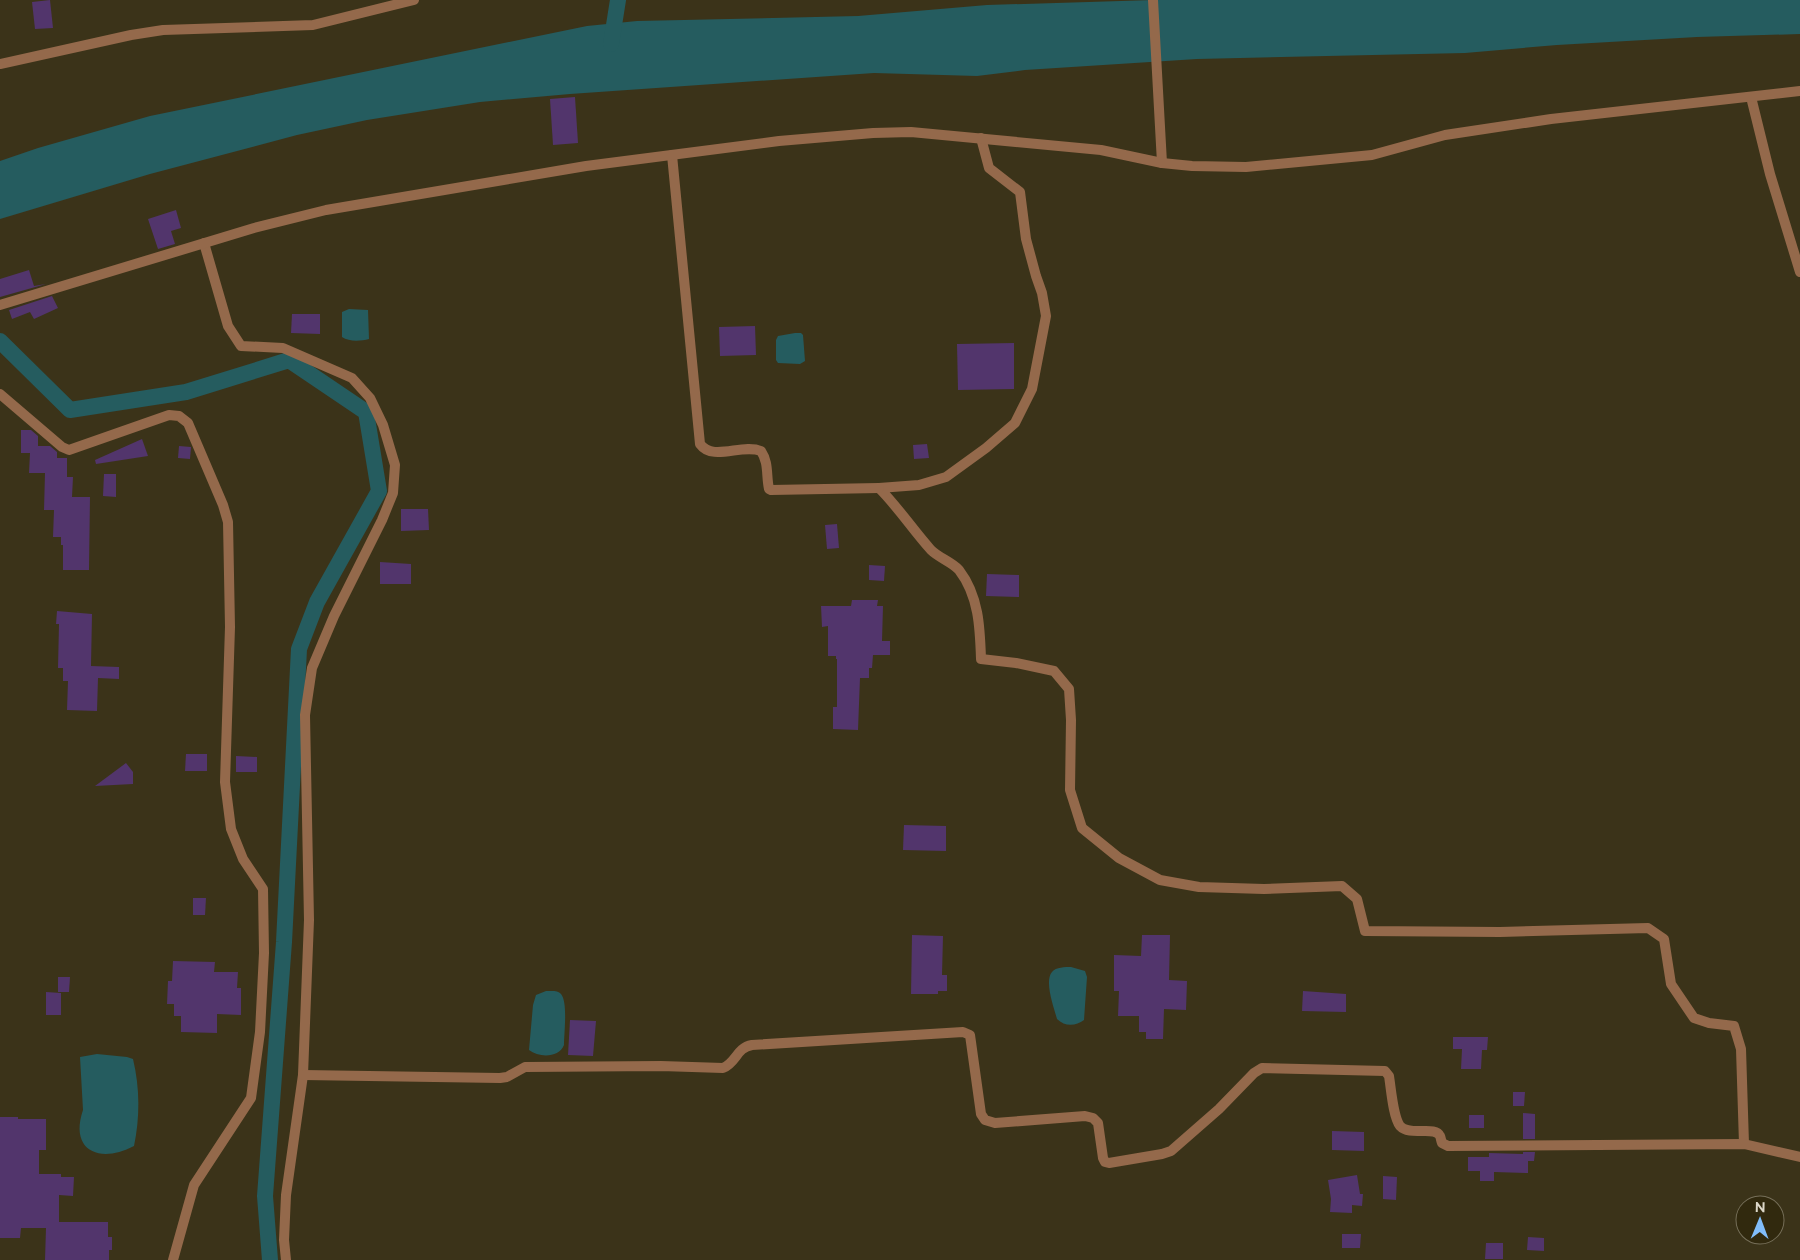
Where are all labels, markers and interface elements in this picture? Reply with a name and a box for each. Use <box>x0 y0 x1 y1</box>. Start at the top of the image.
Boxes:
north arrow <box>1735 1195 1785 1245</box>
text: N <box>1755 1199 1766 1215</box>

